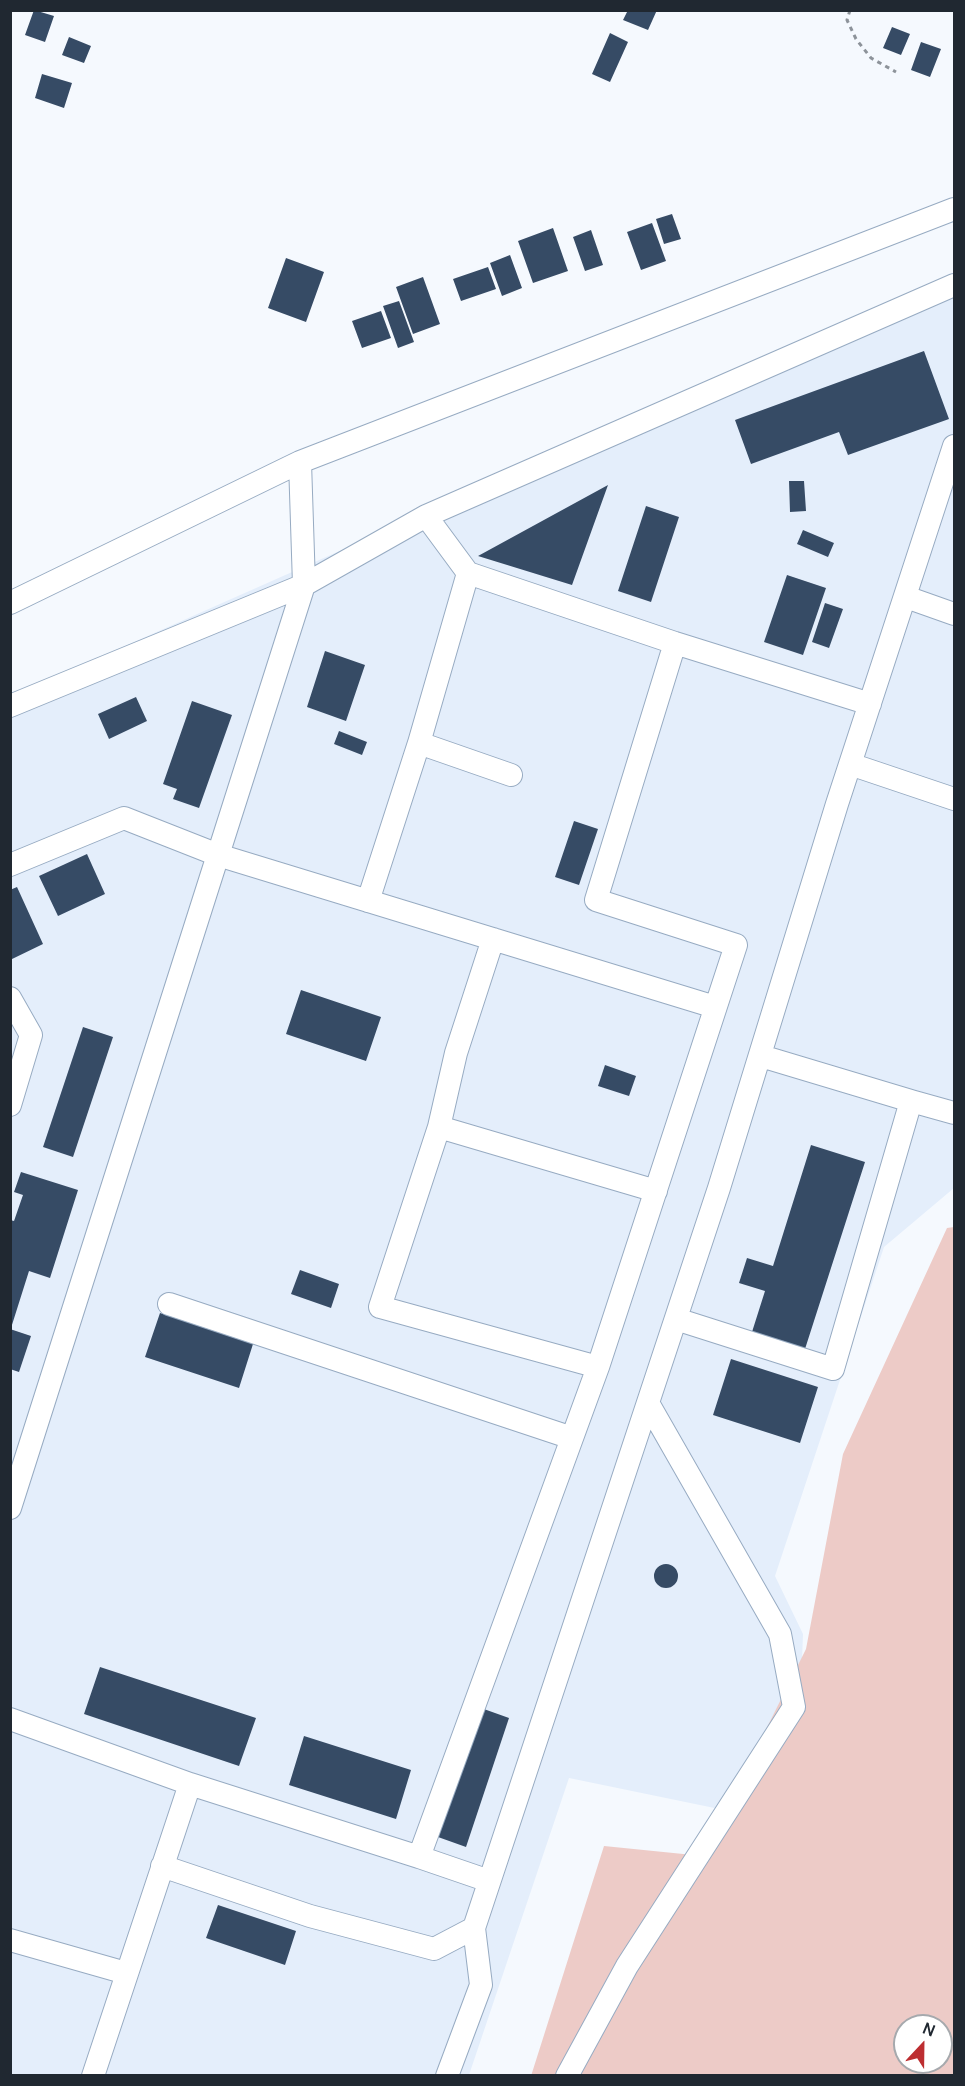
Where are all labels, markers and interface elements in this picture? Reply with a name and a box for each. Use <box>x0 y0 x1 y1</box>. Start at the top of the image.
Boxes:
north arrow <box>893 2014 953 2074</box>
text: N <box>920 2017 938 2042</box>

